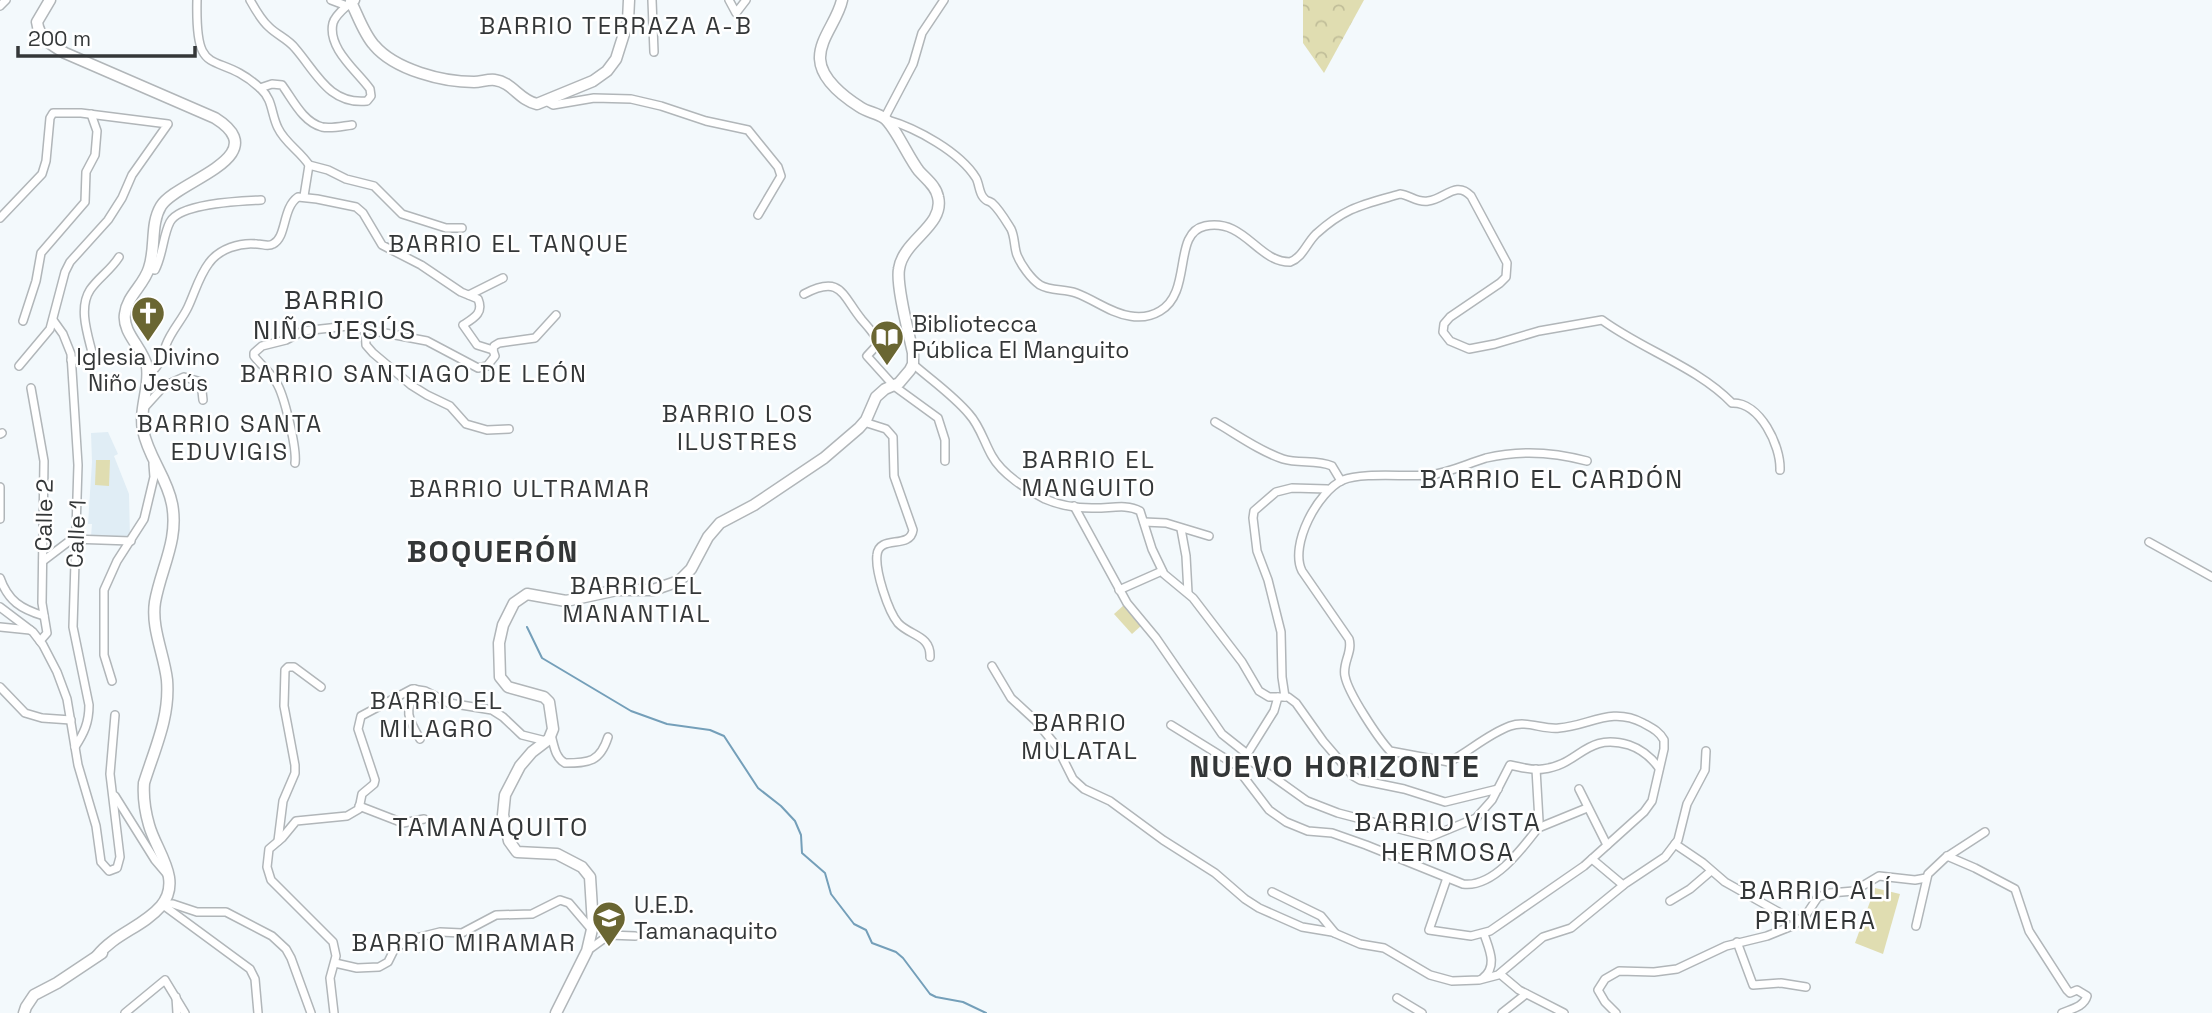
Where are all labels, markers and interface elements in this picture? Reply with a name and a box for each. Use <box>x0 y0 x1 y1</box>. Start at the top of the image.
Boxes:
district label: BARRIO TERRAZA A-B <box>479 10 753 41</box>
scale bar <box>18 14 194 58</box>
text: 200 m <box>28 25 91 52</box>
district label: BARRIO EL TANQUE <box>388 228 630 259</box>
district label: BARRIO NIÑO JESÚS <box>253 283 417 347</box>
church icon: Iglesia Divino Niño Jesús <box>129 294 167 343</box>
place label: Bibliotecca Pública El Manguito <box>912 309 1129 365</box>
library icon: Bibliotecca Pública El Manguito <box>868 318 906 367</box>
place label: Iglesia Divino Niño Jesús <box>76 342 220 398</box>
district label: BARRIO SANTIAGO DE LEÓN <box>240 358 588 389</box>
district label: BARRIO LOS ILUSTRES <box>662 398 814 457</box>
district label: BARRIO SANTA EDUVIGIS <box>137 408 323 467</box>
district label: BARRIO EL MANGUITO <box>1022 444 1156 503</box>
district label: BARRIO EL CARDÓN <box>1420 462 1684 496</box>
district label: BARRIO ULTRAMAR <box>409 473 651 504</box>
street label: Calle 2 <box>28 478 60 552</box>
street label: Calle 1 <box>59 499 93 569</box>
district label: BOQUERÓN <box>407 532 579 571</box>
district label: BARRIO EL MANANTIAL <box>562 570 712 629</box>
district label: BARRIO EL MILAGRO <box>370 685 504 744</box>
district label: BARRIO MULATAL <box>1021 707 1139 766</box>
district label: NUEVO HORIZONTE <box>1189 747 1481 786</box>
district label: BARRIO VISTA HERMOSA <box>1354 805 1542 869</box>
district label: TAMANAQUITO <box>393 810 589 844</box>
district label: BARRIO ALÍ PRIMERA <box>1739 873 1893 937</box>
place label: U.E.D. Tamanaquito <box>634 890 778 946</box>
school or university icon: U.E.D. Tamanaquito <box>590 899 628 948</box>
district label: BARRIO MIRAMAR <box>351 927 577 958</box>

